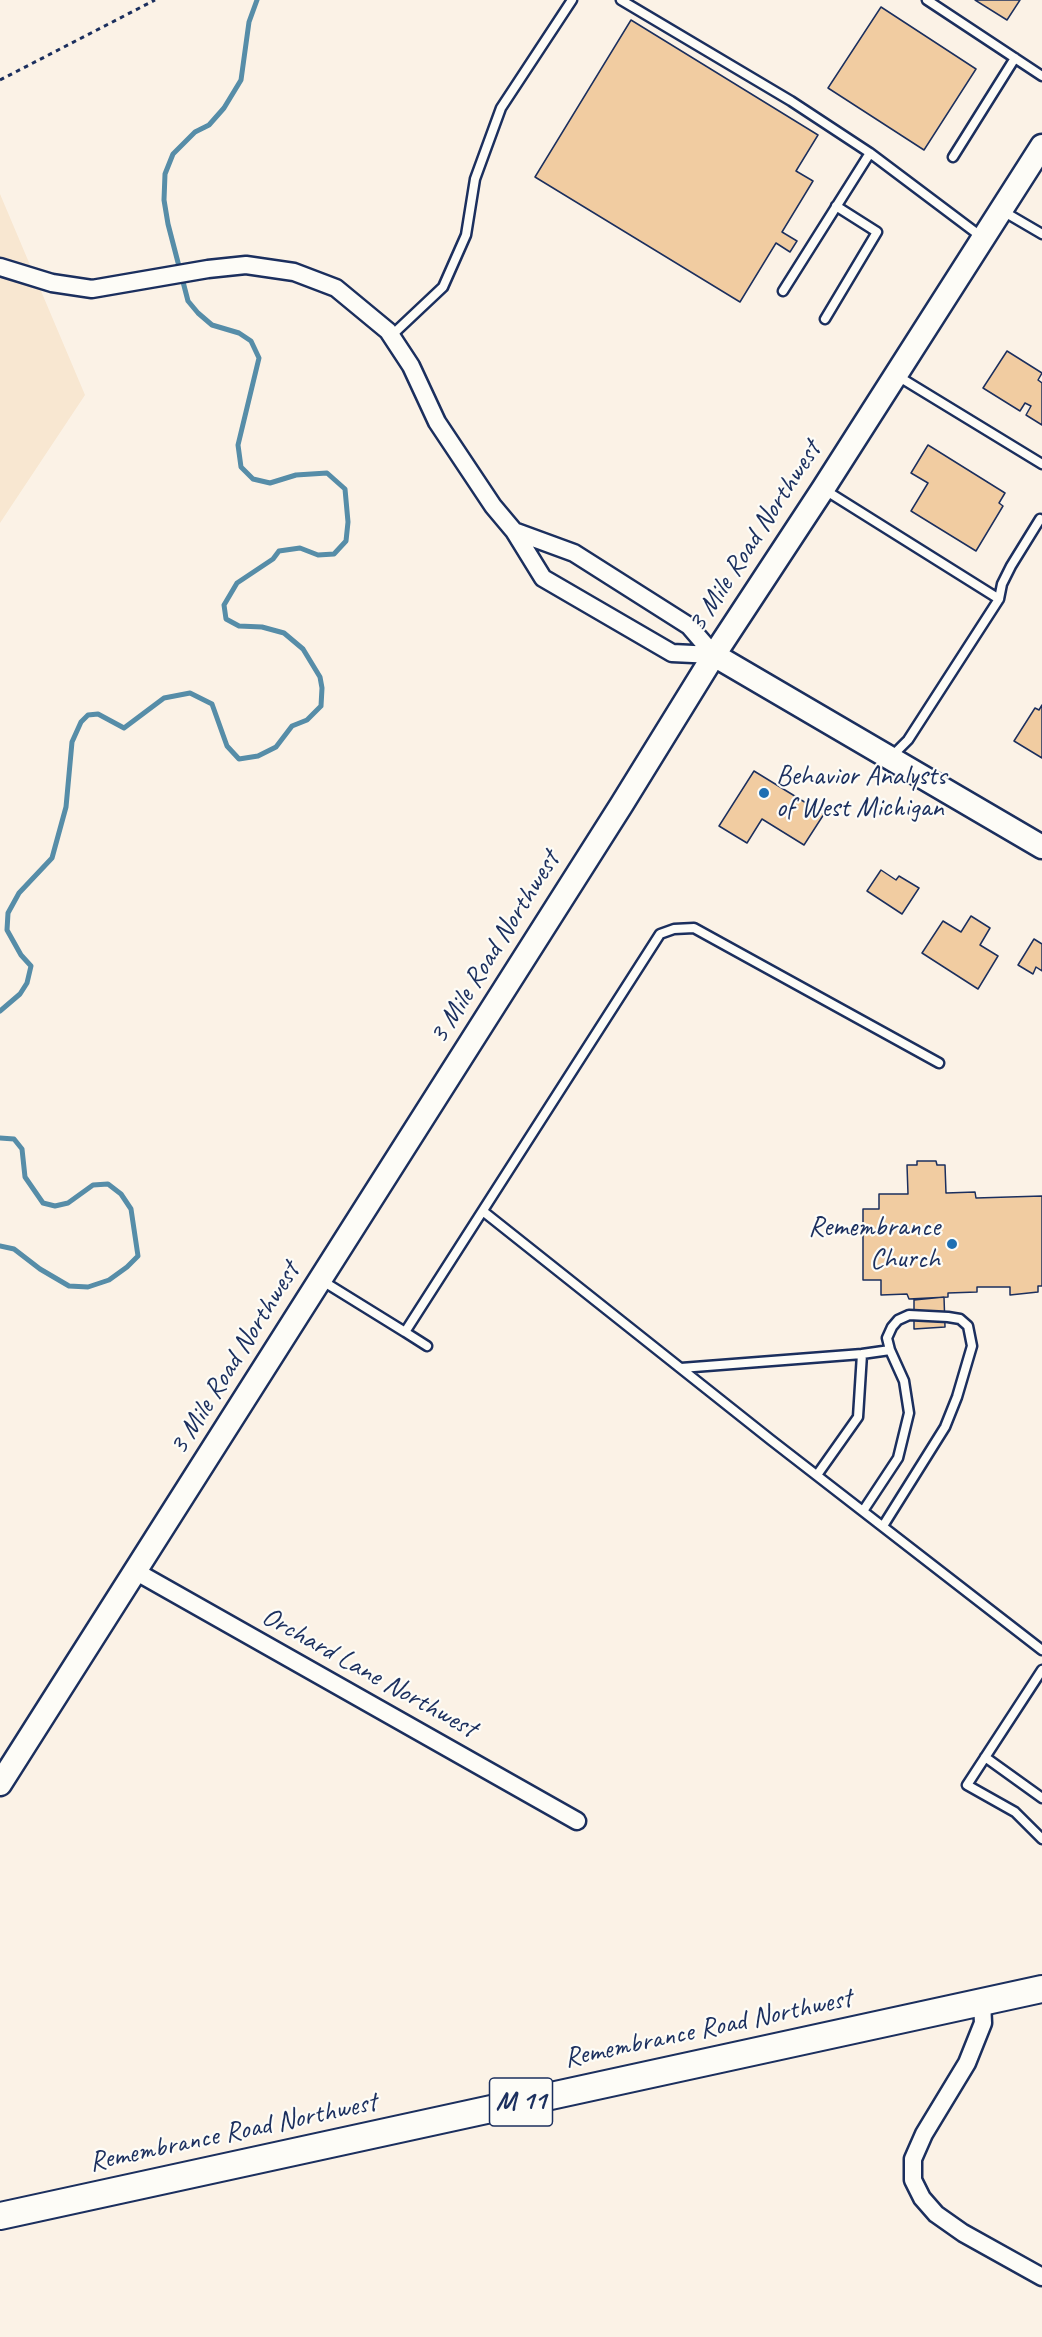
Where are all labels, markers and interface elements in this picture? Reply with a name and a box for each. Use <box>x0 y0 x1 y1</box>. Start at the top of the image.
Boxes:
street label: 3 Mile Road Northwest <box>681 435 829 639</box>
place label: Behavior Analysts of West Michigan <box>776 760 946 826</box>
marker: Behavior Analysts of West Michigan <box>757 786 771 800</box>
street label: 3 Mile Road Northwest <box>422 846 568 1050</box>
place label: Remembrance Church <box>808 1211 940 1277</box>
marker: Remembrance Church <box>945 1237 959 1251</box>
street label: 3 Mile Road Northwest <box>162 1257 308 1461</box>
street label: Orchard Lane Northwest <box>256 1600 482 1746</box>
street label: Remembrance Road Northwest <box>561 1982 855 2076</box>
road number: M 11 <box>490 2078 552 2126</box>
street label: Remembrance Road Northwest <box>86 2086 380 2180</box>

